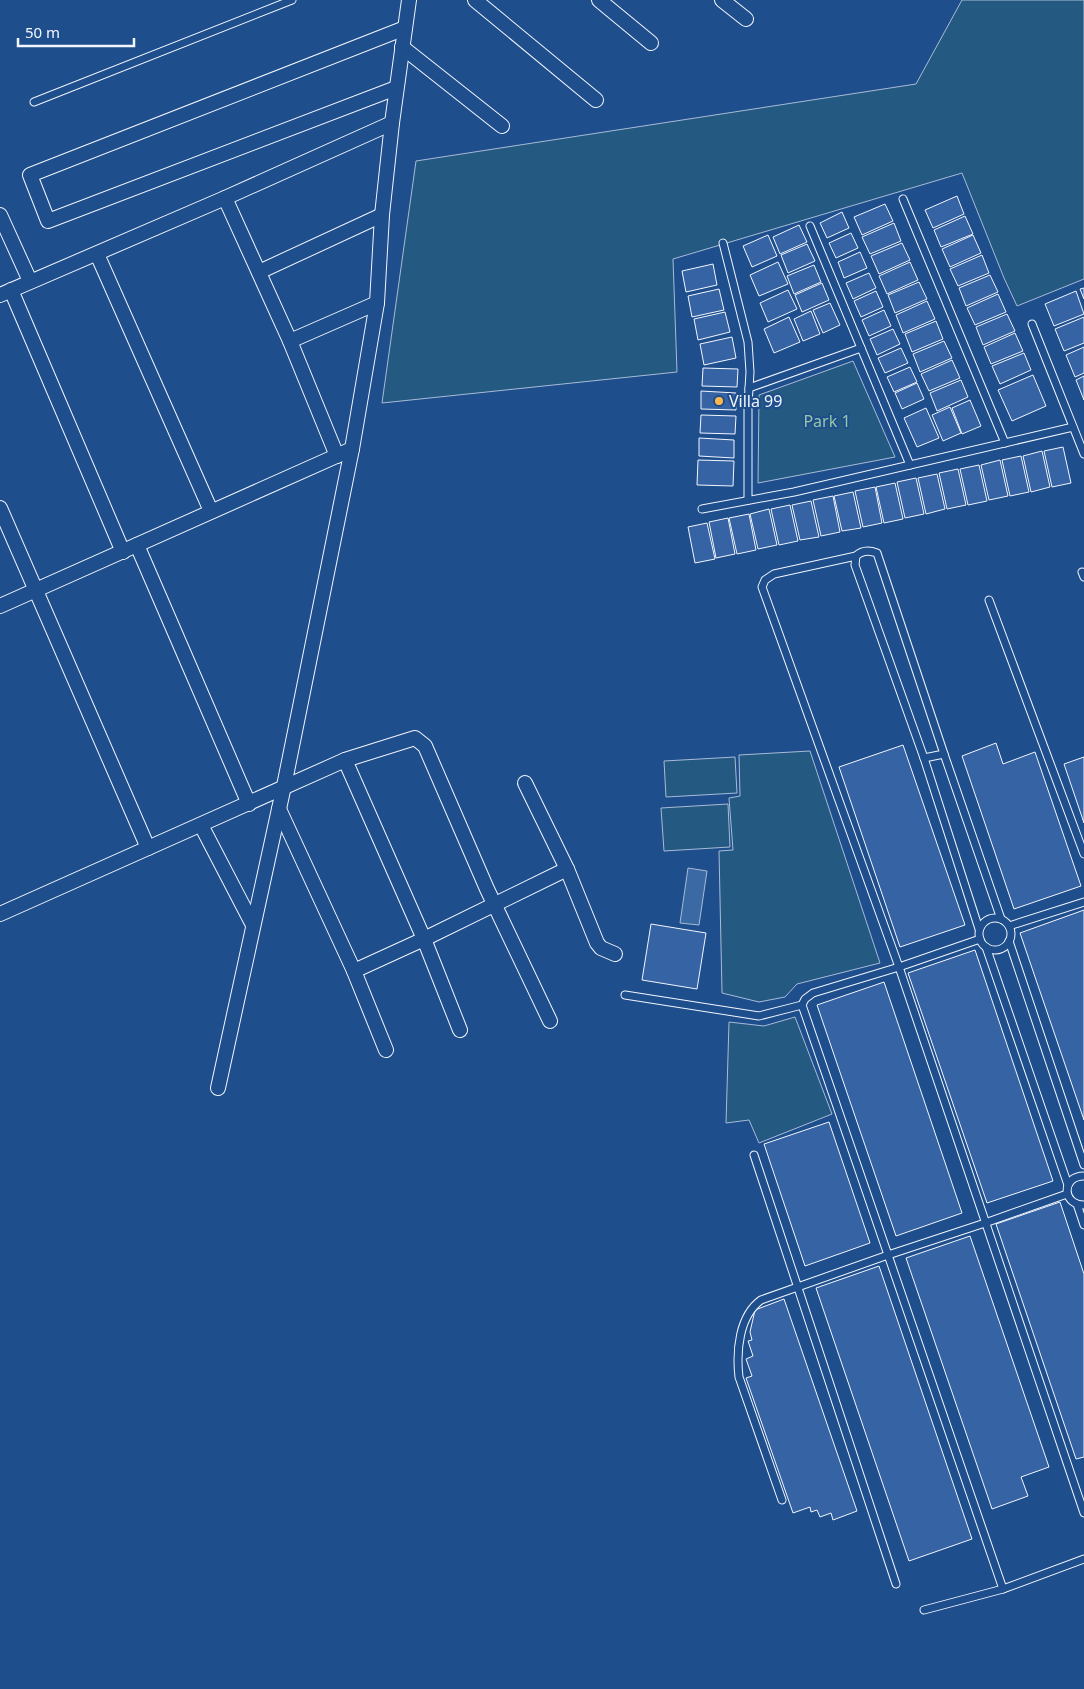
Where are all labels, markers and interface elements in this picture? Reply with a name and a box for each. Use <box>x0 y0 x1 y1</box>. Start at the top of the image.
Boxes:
scale bar <box>18 15 134 47</box>
text: 50 m <box>25 22 60 42</box>
place label: Villa 99 <box>729 390 782 412</box>
marker: Villa 99 <box>713 395 725 407</box>
park label: Park 1 <box>803 410 851 432</box>

